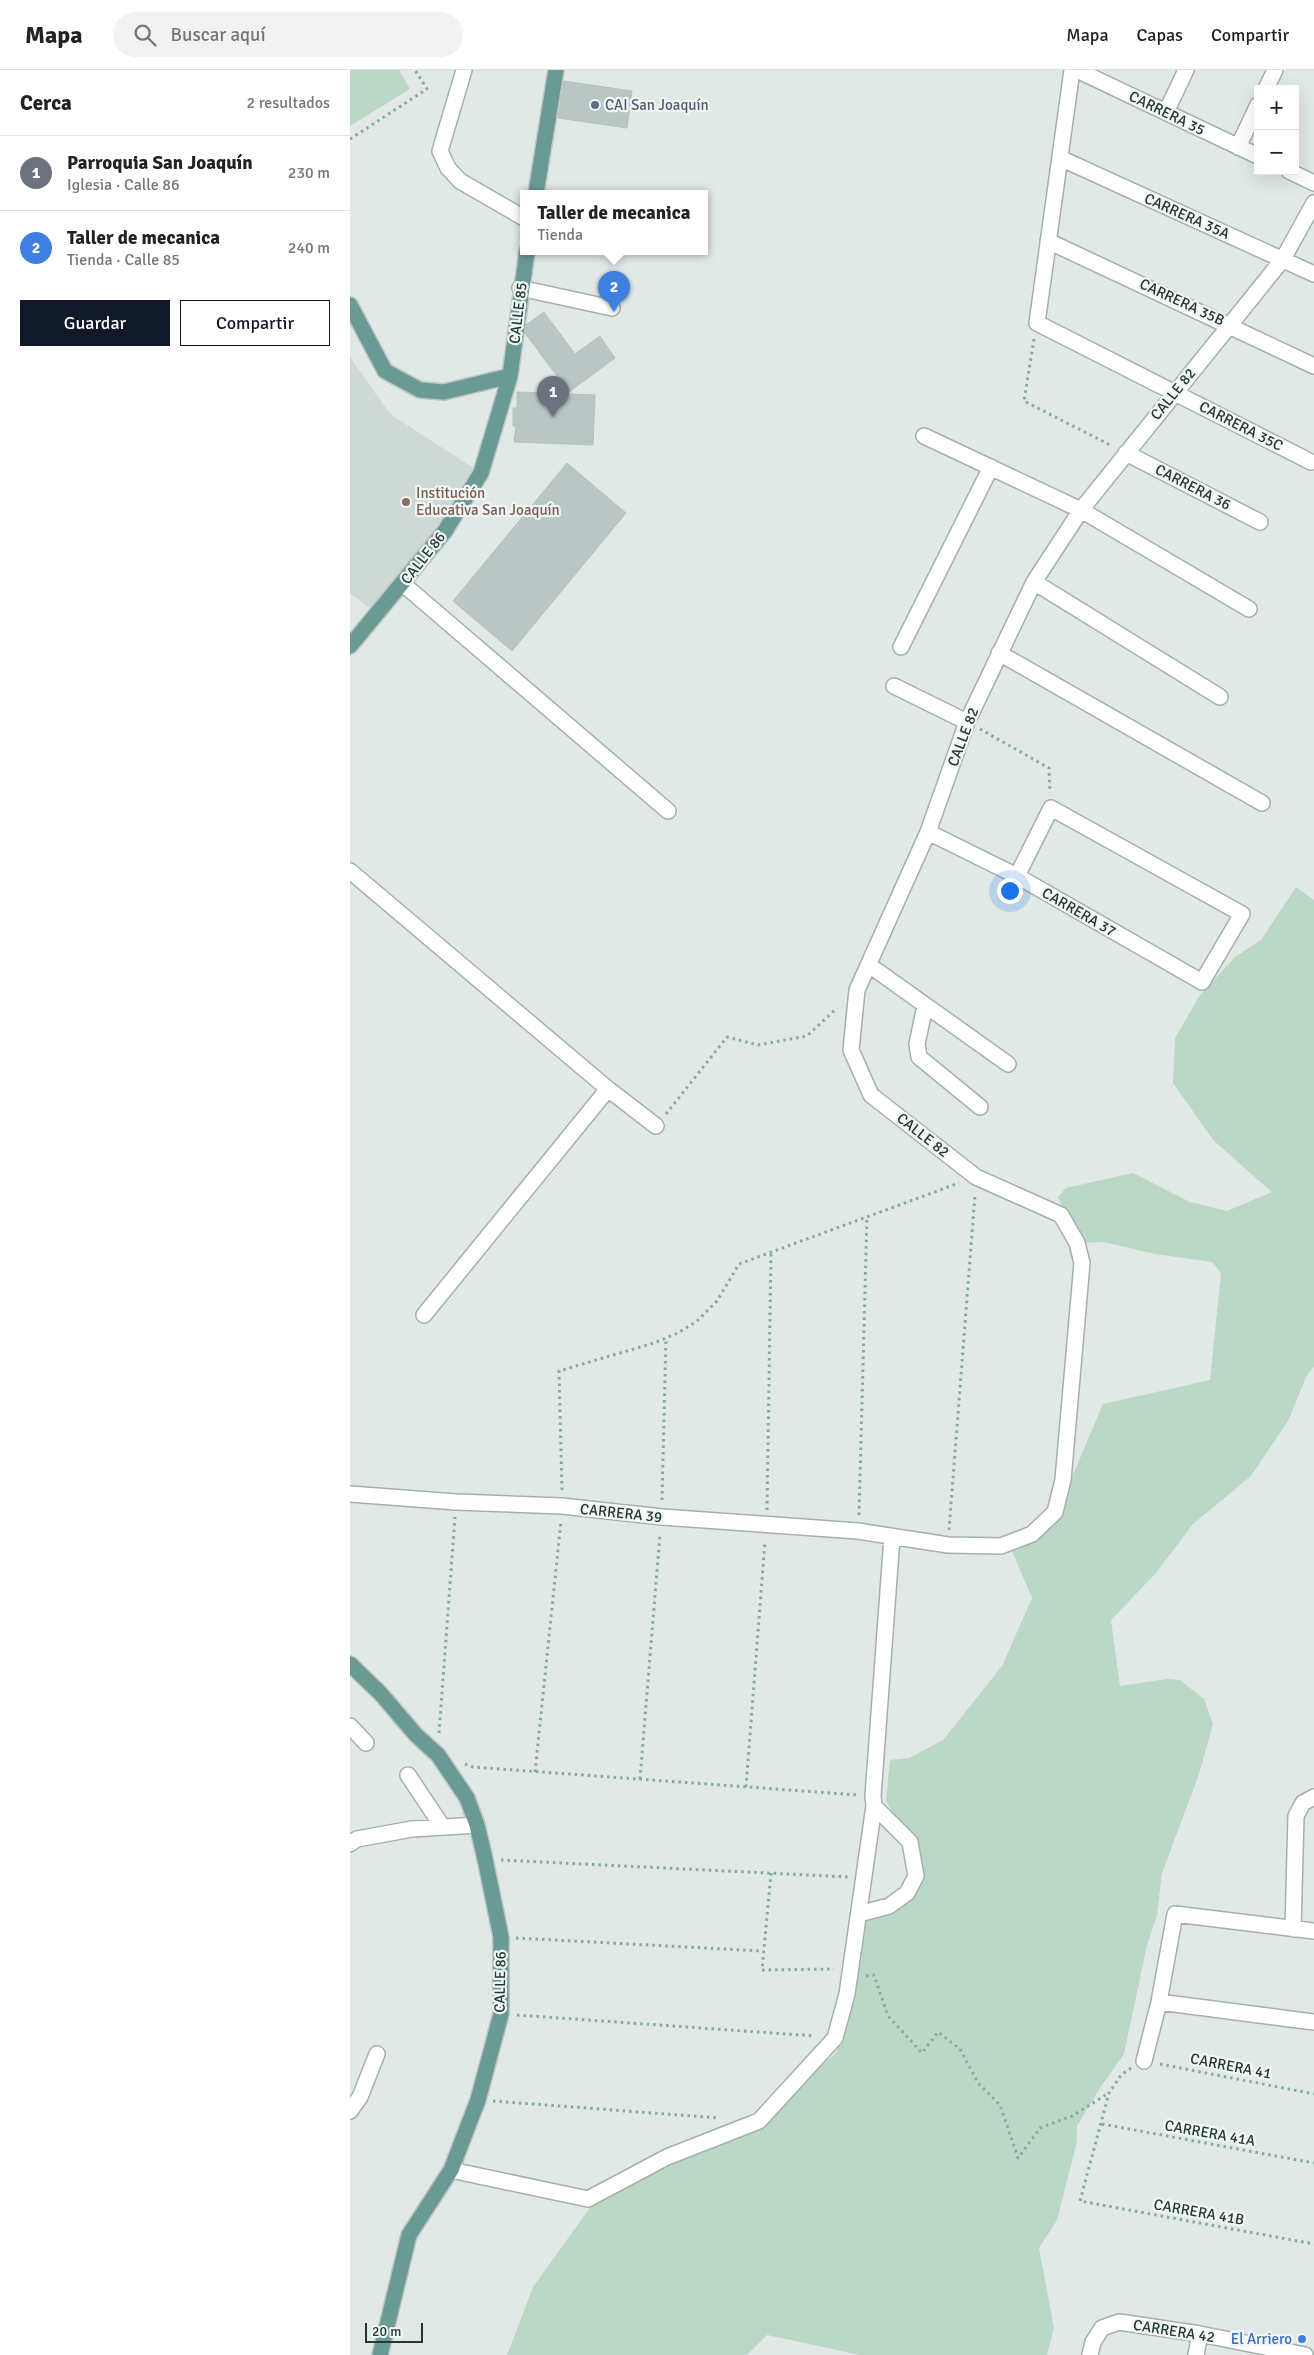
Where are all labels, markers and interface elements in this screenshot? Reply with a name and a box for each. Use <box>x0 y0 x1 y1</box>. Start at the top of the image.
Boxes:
search box <box>113 12 463 57</box>
text: Mapa <box>25 20 83 50</box>
icon: search <box>131 21 159 49</box>
text: Buscar aquí <box>171 23 266 47</box>
text: Mapa <box>1066 24 1109 46</box>
text: Capas <box>1137 24 1183 46</box>
text: Compartir <box>1211 24 1289 46</box>
map controls <box>1254 85 1299 175</box>
button: + <box>1254 85 1299 130</box>
street label: CARRERA 35 <box>1126 87 1208 139</box>
text: Cerca <box>20 90 72 116</box>
text: 2 resultados <box>247 93 330 113</box>
place label: CAI San Joaquín <box>605 96 709 114</box>
marker: CAI San Joaquín <box>589 99 601 111</box>
button: − <box>1254 130 1299 175</box>
text: Parroquia San Joaquín <box>67 151 253 175</box>
text: 1 <box>32 163 40 183</box>
text: 230 m <box>288 163 330 183</box>
text: Iglesia · Calle 86 <box>67 175 180 195</box>
street label: CARRERA 35A <box>1142 189 1232 243</box>
popup <box>520 190 708 255</box>
text: Taller de mecanica <box>538 201 690 225</box>
text: Tienda <box>538 225 583 245</box>
text: Taller de mecanica <box>67 226 220 250</box>
text: 2 <box>32 238 40 258</box>
text: 240 m <box>288 238 330 258</box>
text: Tienda · Calle 85 <box>67 250 180 270</box>
pin: 2 <box>598 271 630 312</box>
street label: CARRERA 35B <box>1137 275 1227 329</box>
street label: CALLE 85 <box>505 281 531 345</box>
button: Guardar <box>20 300 170 346</box>
button: Compartir <box>180 300 330 346</box>
street label: CALLE 82 <box>1147 364 1199 424</box>
pin: 1 <box>537 376 569 417</box>
street label: CARRERA 35C <box>1196 397 1286 455</box>
street label: CARRERA 36 <box>1152 460 1234 514</box>
place label: Institución Educativa San Joaquín <box>416 484 560 519</box>
marker: Institución Educativa San Joaquín <box>400 496 412 508</box>
street label: CALLE 86 <box>397 528 449 588</box>
street label: CALLE 82 <box>944 705 982 769</box>
your location <box>997 878 1023 904</box>
street label: CARRERA 37 <box>1039 884 1119 940</box>
street label: CALLE 82 <box>893 1109 953 1161</box>
street label: CARRERA 39 <box>579 1500 663 1526</box>
street label: CALLE 86 <box>490 1951 510 2013</box>
street label: CARRERA 41 <box>1189 2049 1273 2083</box>
street label: CARRERA 41A <box>1163 2116 1257 2150</box>
street label: CARRERA 41B <box>1152 2195 1246 2229</box>
street label: CARRERA 42 <box>1132 2316 1216 2346</box>
scale bar <box>365 2320 422 2343</box>
text: 20 m <box>372 2323 401 2340</box>
place label: El Arriero <box>1231 2330 1292 2348</box>
marker: El Arriero <box>1296 2333 1308 2345</box>

